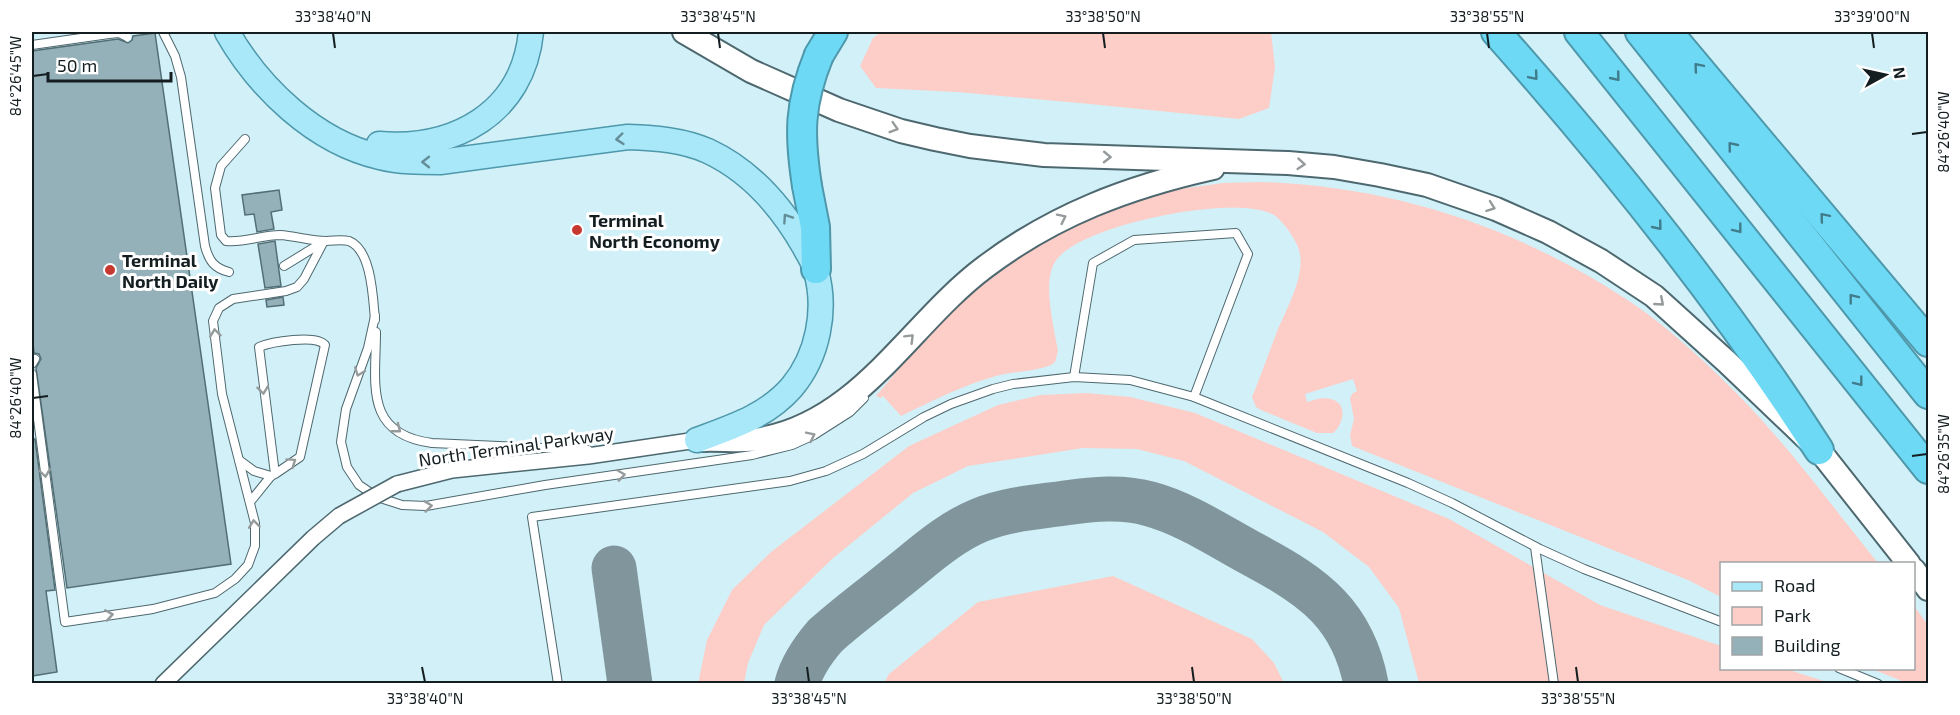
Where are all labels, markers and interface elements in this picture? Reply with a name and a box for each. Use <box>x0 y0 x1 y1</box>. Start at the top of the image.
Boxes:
text: 33°38'40"N <box>295 7 371 25</box>
text: 33°38'45"N <box>680 7 756 25</box>
text: 33°38'50"N <box>1065 7 1141 25</box>
text: 33°38'55"N <box>1450 7 1524 25</box>
text: 33°39'00"N <box>1834 7 1910 25</box>
text: 84°26'45"W <box>6 36 24 116</box>
scale bar <box>48 45 171 83</box>
north arrow <box>1855 45 1915 105</box>
text: 50 m <box>57 54 97 76</box>
one-way arrow <box>1695 63 1706 74</box>
text: N <box>1890 66 1911 80</box>
one-way arrow <box>1527 69 1538 80</box>
one-way arrow <box>1609 70 1620 81</box>
text: 84°26'40"W <box>1934 91 1952 173</box>
one-way arrow <box>888 121 899 133</box>
one-way arrow <box>615 132 624 145</box>
one-way arrow <box>1728 142 1739 153</box>
one-way arrow <box>1103 150 1112 163</box>
one-way arrow <box>422 156 431 168</box>
one-way arrow <box>1296 157 1306 170</box>
one-way arrow <box>1484 200 1495 212</box>
place label: Terminal North Economy <box>589 209 721 252</box>
one-way arrow <box>1820 213 1831 224</box>
one-way arrow <box>783 214 794 225</box>
one-way arrow <box>1056 214 1067 225</box>
one-way arrow <box>1650 220 1661 231</box>
one-way arrow <box>1730 222 1741 233</box>
marker: Terminal North Economy <box>570 223 584 237</box>
place label: Terminal North Daily <box>122 249 219 292</box>
marker: Terminal North Daily <box>103 263 117 277</box>
one-way arrow <box>1653 294 1664 305</box>
one-way arrow <box>1850 294 1861 305</box>
one-way arrow <box>209 328 221 338</box>
one-way arrow <box>903 335 914 346</box>
text: 84°26'40"W <box>6 357 24 439</box>
one-way arrow <box>354 366 366 377</box>
one-way arrow <box>1851 375 1862 386</box>
one-way arrow <box>257 386 269 395</box>
text: 84°26'35"W <box>1934 414 1952 494</box>
street label: North Terminal Parkway <box>417 421 615 471</box>
one-way arrow <box>390 422 401 433</box>
one-way arrow <box>804 432 815 444</box>
one-way arrow <box>285 458 296 469</box>
one-way arrow <box>38 469 50 478</box>
one-way arrow <box>616 469 625 481</box>
one-way arrow <box>423 500 433 512</box>
one-way arrow <box>248 519 260 528</box>
legend <box>1720 562 1915 670</box>
text: Road <box>1774 574 1815 596</box>
text: Park <box>1774 604 1811 626</box>
one-way arrow <box>104 610 113 622</box>
text: Building <box>1774 634 1841 656</box>
text: 33°38'40"N <box>387 689 463 707</box>
text: 33°38'45"N <box>771 689 847 707</box>
text: 33°38'50"N <box>1156 689 1232 707</box>
text: 33°38'55"N <box>1541 689 1615 707</box>

